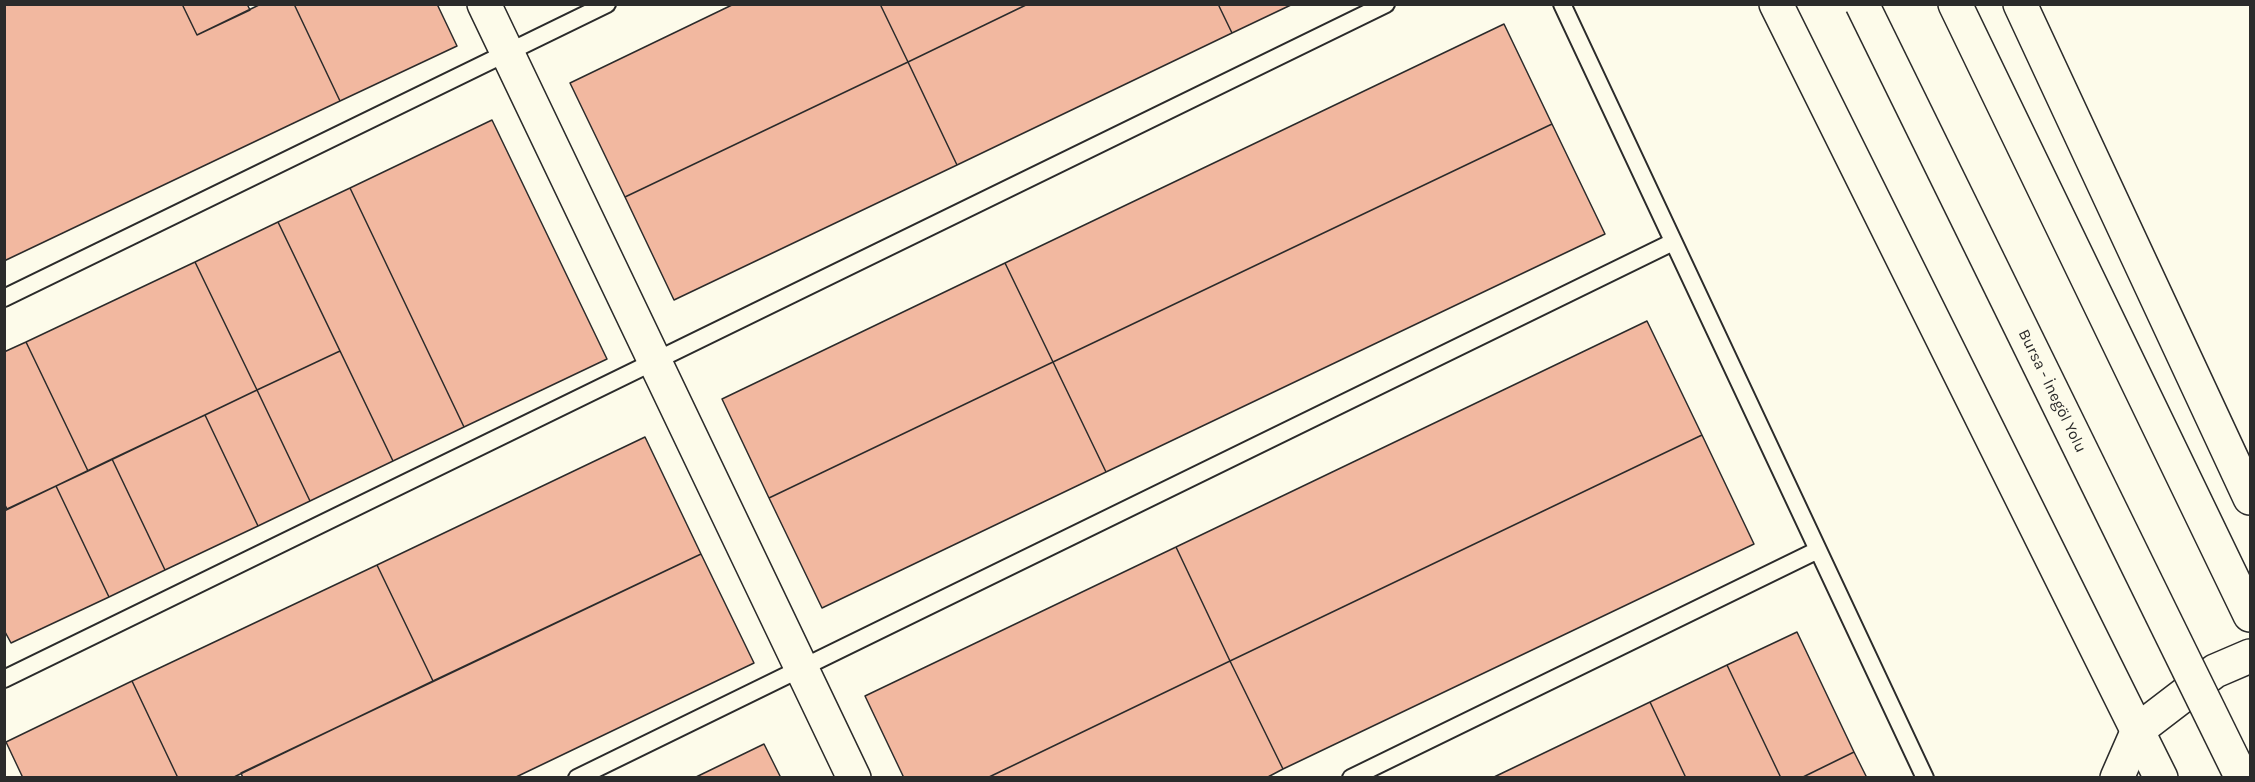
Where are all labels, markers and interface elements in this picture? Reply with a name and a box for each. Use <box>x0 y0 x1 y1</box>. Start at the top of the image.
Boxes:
street label: Bursa - İnegöl Yolu <box>2014 326 2090 456</box>

